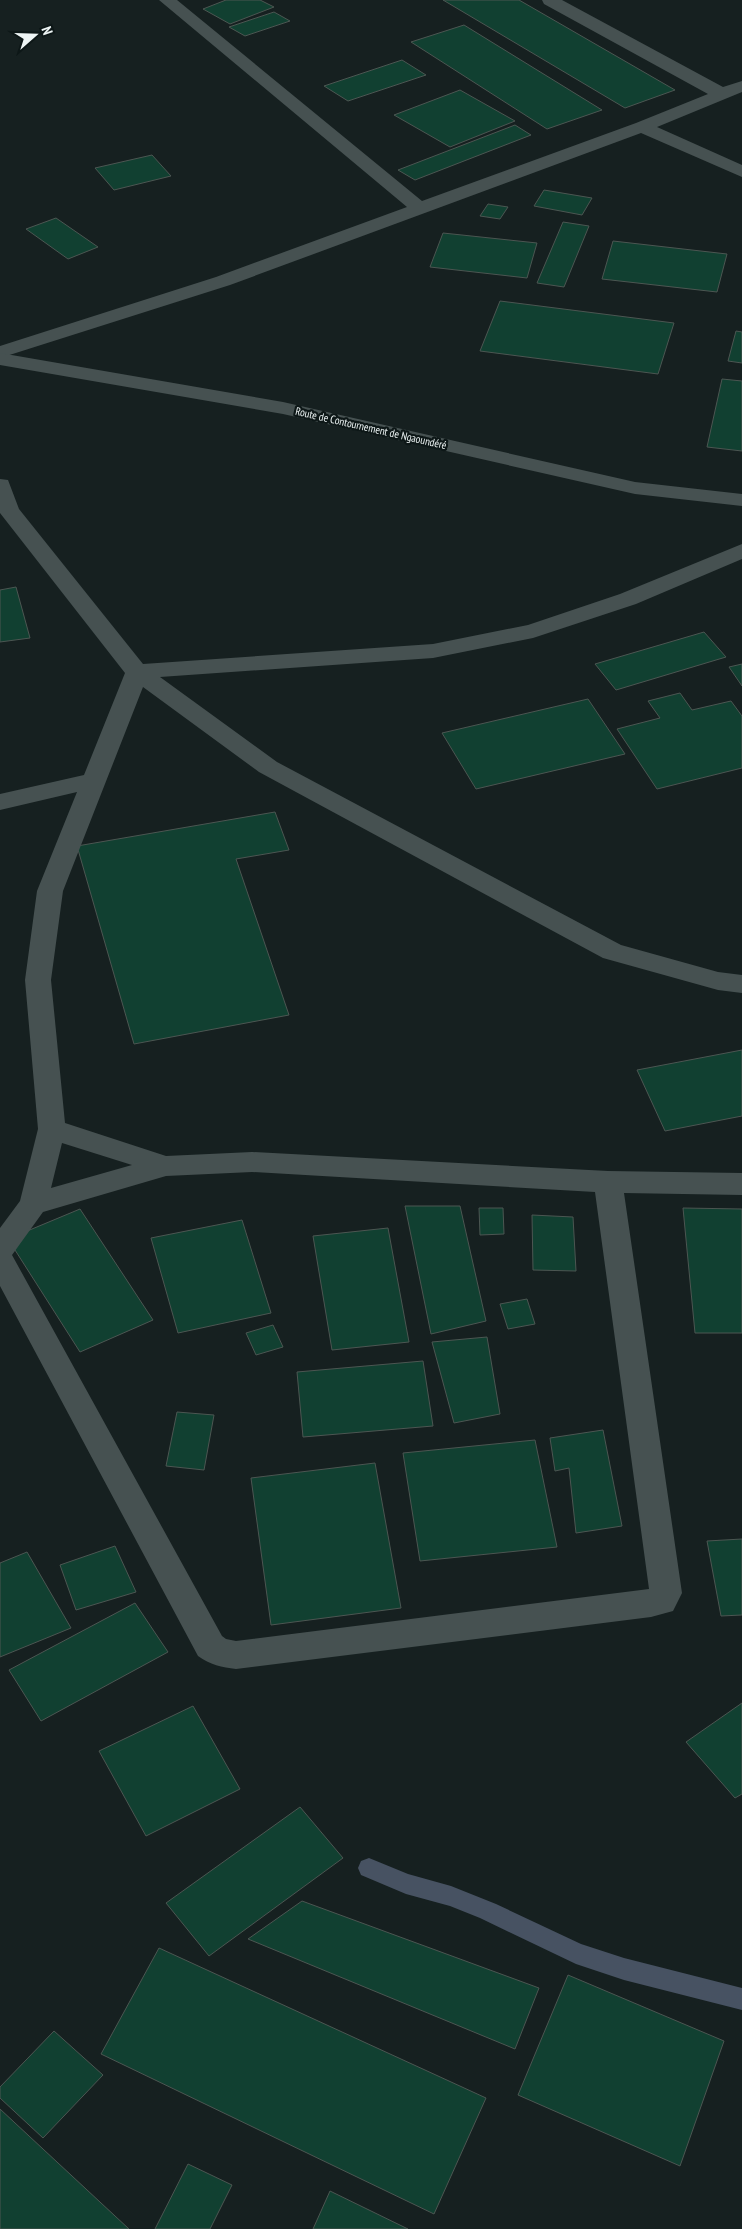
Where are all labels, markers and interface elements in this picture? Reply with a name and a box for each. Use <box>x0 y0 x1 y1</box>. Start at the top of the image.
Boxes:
north arrow <box>10 10 60 60</box>
text: N <box>37 24 57 37</box>
street label: Route de Contournement de Ngaoundéré <box>294 404 448 452</box>

